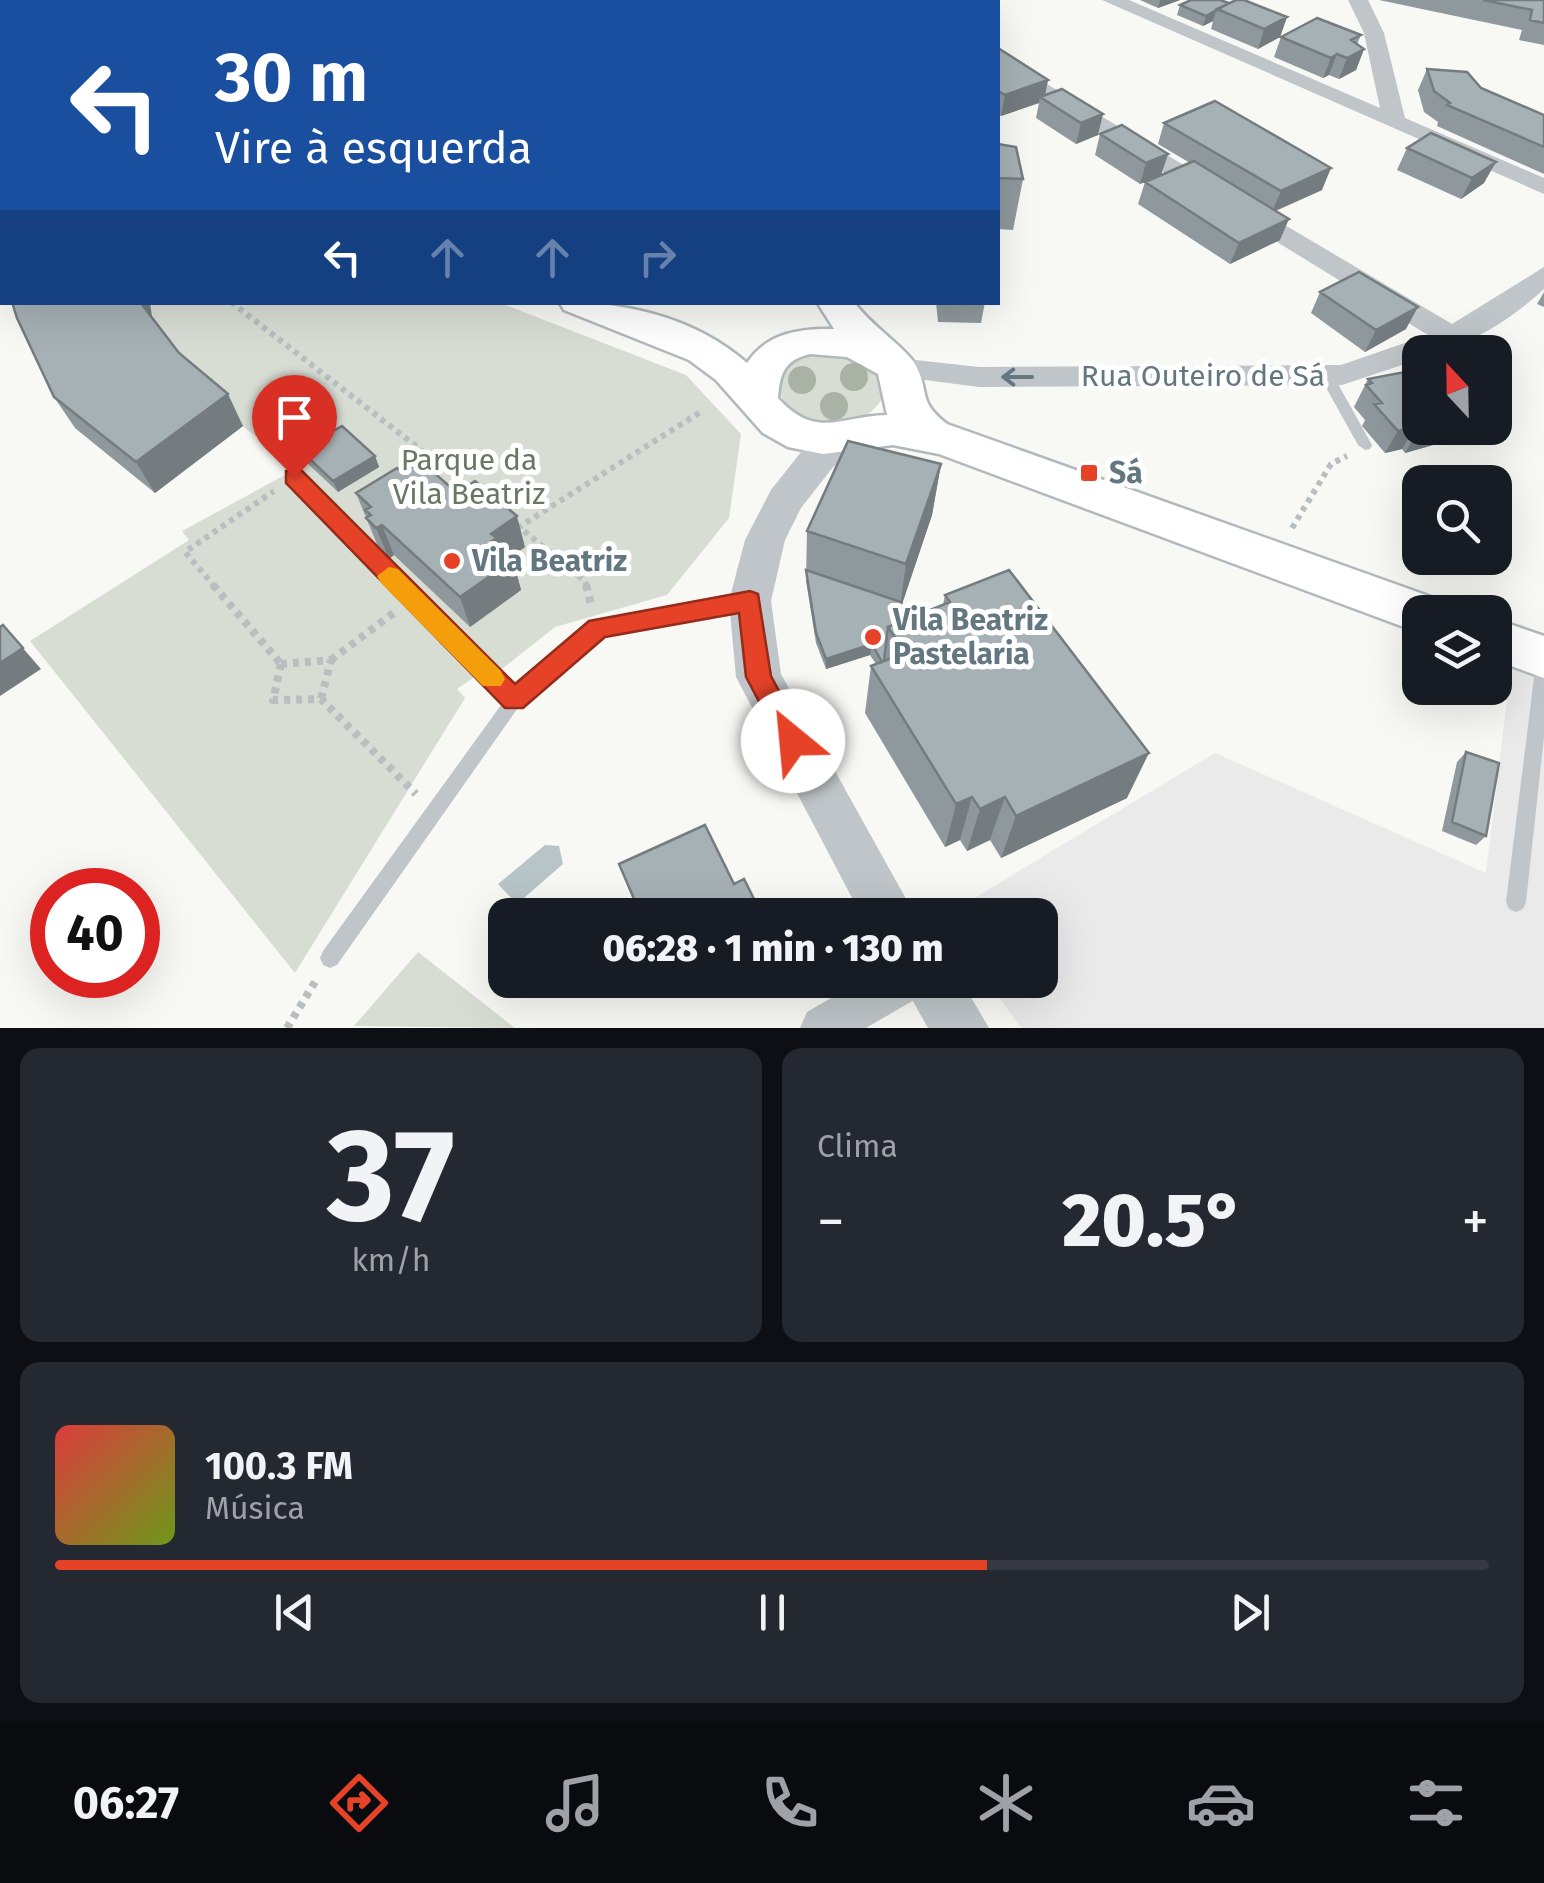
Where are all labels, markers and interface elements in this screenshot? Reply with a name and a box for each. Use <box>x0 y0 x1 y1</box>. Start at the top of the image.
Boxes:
text: 30 m <box>215 36 368 120</box>
icon: left <box>50 40 180 170</box>
text: Vire à esquerda <box>215 121 532 175</box>
icon: left <box>315 230 370 285</box>
icon: ahead <box>420 230 475 285</box>
icon: ahead <box>525 230 580 285</box>
icon: right <box>630 230 685 285</box>
north arrow <box>1402 335 1512 445</box>
map controls <box>1402 335 1512 705</box>
street label: Rua Outeiro de Sá <box>1081 358 1325 394</box>
one-way arrow <box>1002 368 1034 386</box>
pin <box>252 375 337 478</box>
icon: arrive <box>267 390 322 445</box>
park label: Parque da Vila Beatriz <box>393 442 545 512</box>
place label: Sá <box>1109 455 1143 491</box>
marker: Sá <box>1078 462 1100 484</box>
button: search <box>1402 465 1512 575</box>
place label: Vila Beatriz <box>471 543 627 579</box>
marker: Vila Beatriz <box>441 550 463 572</box>
button: layers <box>1402 595 1512 705</box>
place label: Vila Beatriz Pastelaria <box>892 602 1048 672</box>
marker: Vila Beatriz Pastelaria <box>862 626 884 648</box>
position arrow <box>741 689 845 793</box>
speed limit sign: 40 <box>30 868 160 998</box>
text: 06:28 · 1 min · 130 m <box>603 925 943 971</box>
text: 37 <box>327 1098 455 1254</box>
text: Clima <box>817 1127 898 1165</box>
text: 20.5° <box>1062 1176 1244 1266</box>
text: − <box>817 1189 845 1255</box>
text: + <box>1462 1189 1489 1255</box>
text: km/h <box>351 1241 431 1279</box>
text: 100.3 FM <box>205 1443 353 1489</box>
text: Música <box>205 1489 305 1527</box>
icon: previous <box>267 1585 322 1640</box>
icon: pause <box>745 1585 800 1640</box>
icon: next <box>1223 1585 1278 1640</box>
icon: directions <box>324 1768 394 1838</box>
icon: music <box>540 1768 610 1838</box>
icon: phone <box>755 1768 825 1838</box>
icon: climate <box>971 1768 1041 1838</box>
icon: car <box>1186 1768 1256 1838</box>
icon: filters <box>1401 1768 1471 1838</box>
text: 06:27 <box>73 1776 179 1830</box>

